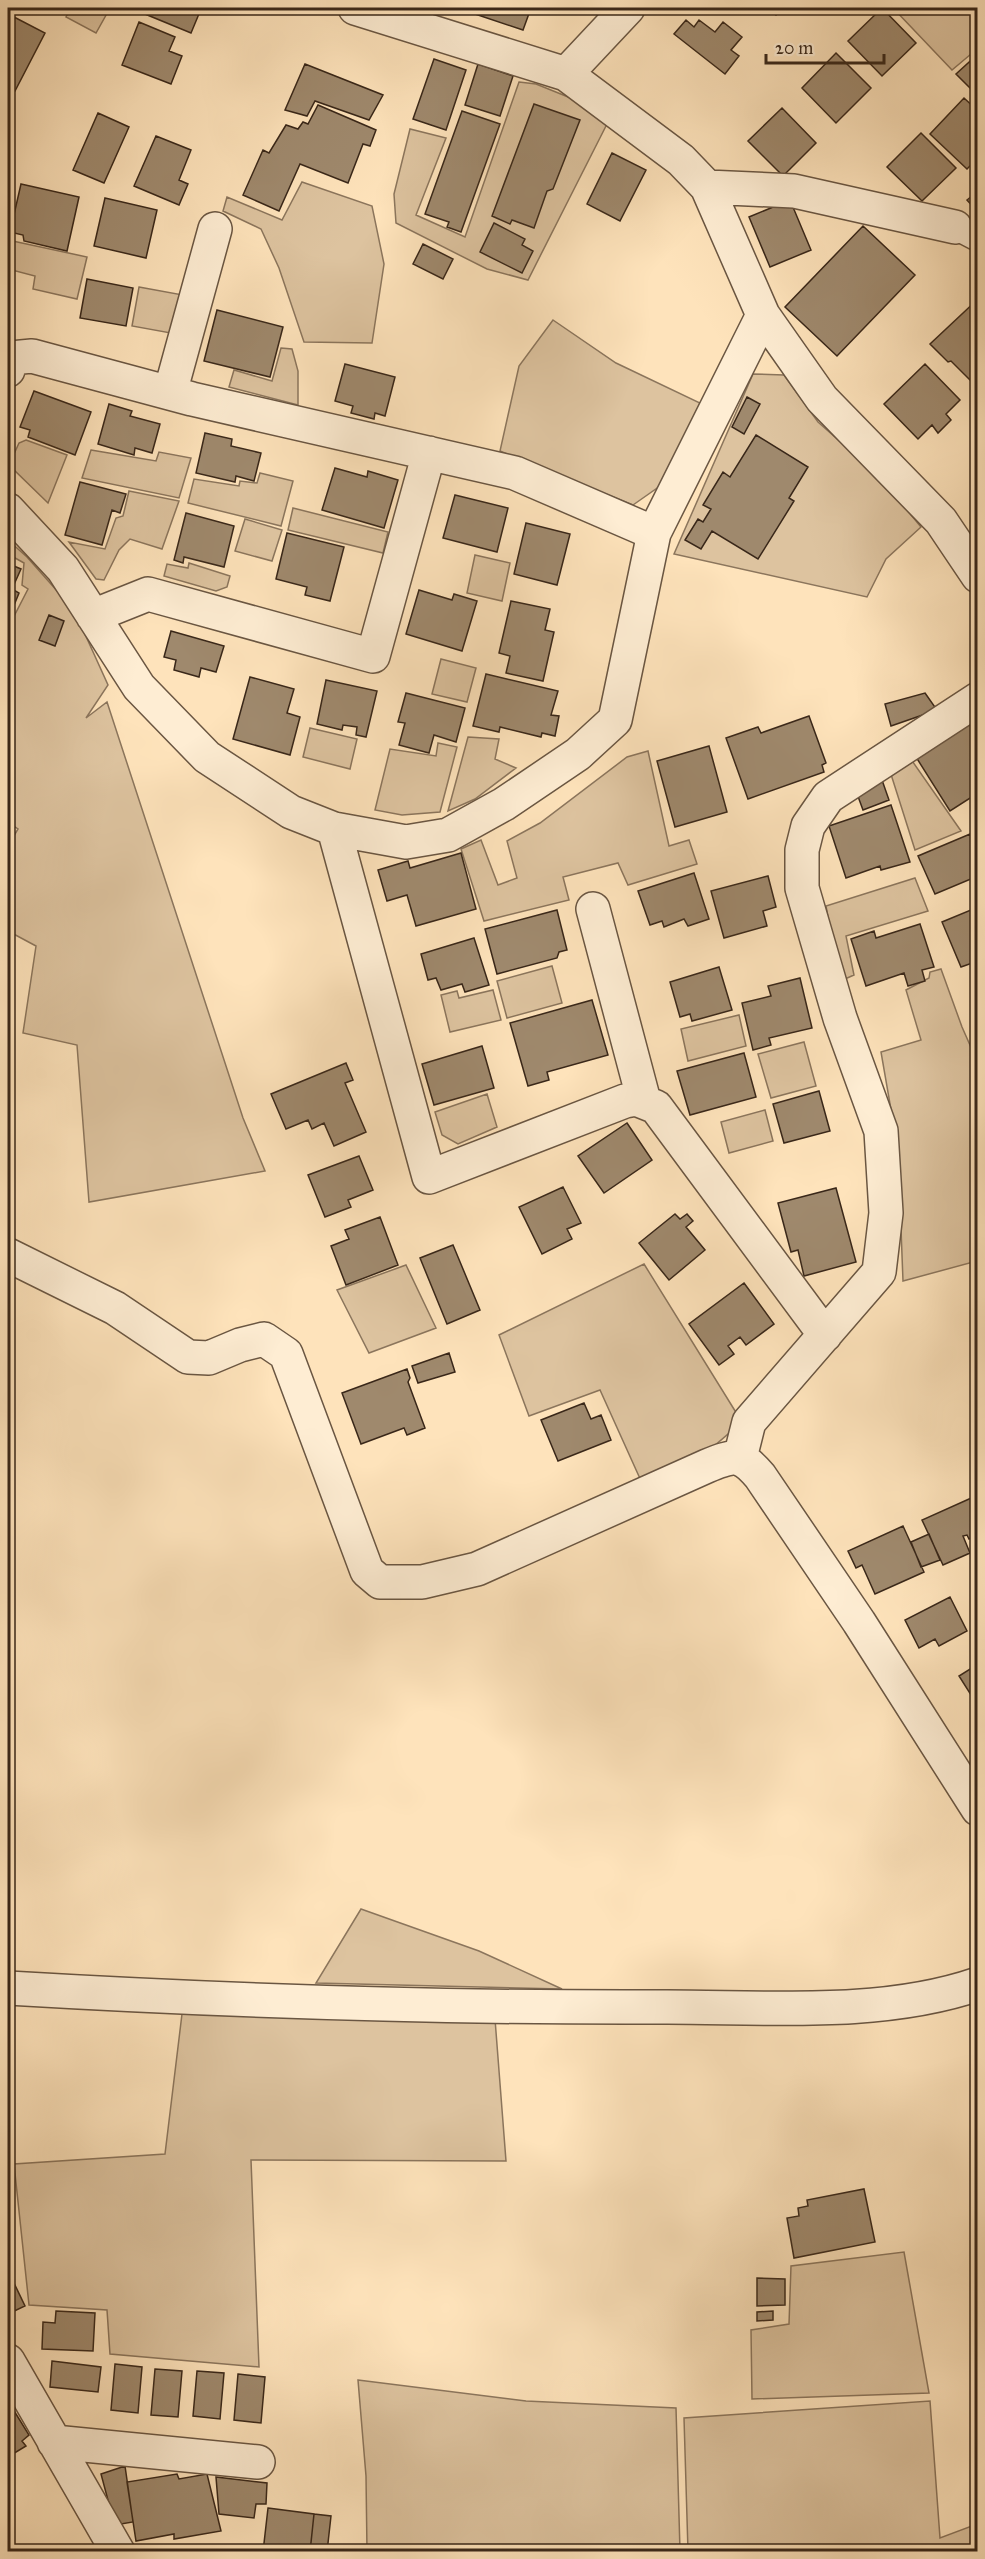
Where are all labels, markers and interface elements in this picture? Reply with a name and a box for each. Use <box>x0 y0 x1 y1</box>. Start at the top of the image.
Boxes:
scale bar <box>766 27 884 65</box>
text: 20 m <box>775 37 813 59</box>

